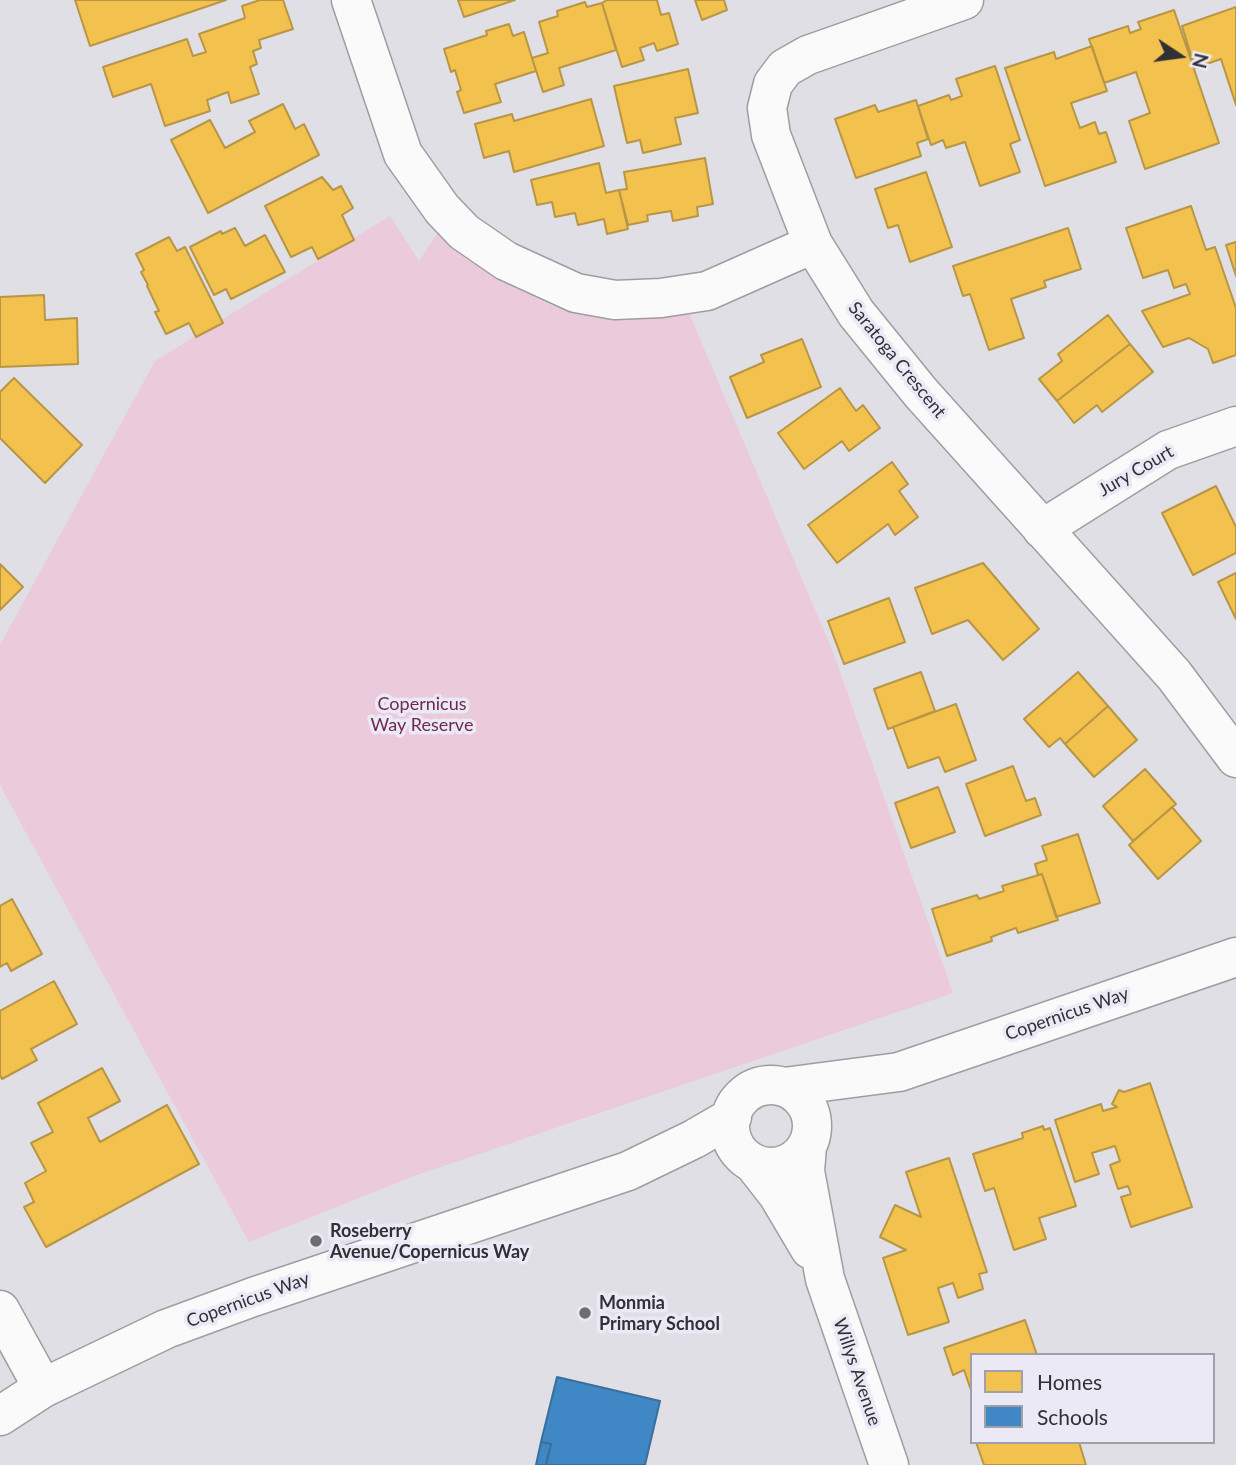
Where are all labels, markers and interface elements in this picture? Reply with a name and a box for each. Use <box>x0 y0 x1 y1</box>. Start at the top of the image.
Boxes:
north arrow <box>1145 21 1215 91</box>
text: N <box>1188 51 1214 71</box>
street label: Saratoga Crescent <box>844 298 950 422</box>
street label: Jury Court <box>1095 441 1177 501</box>
park label: Copernicus Way Reserve <box>371 693 473 736</box>
street label: Copernicus Way <box>1002 983 1132 1045</box>
place label: Roseberry Avenue/Copernicus Way <box>330 1220 529 1262</box>
marker: Roseberry Avenue/Copernicus Way <box>308 1233 324 1249</box>
street label: Copernicus Way <box>184 1268 312 1332</box>
place label: Monmia Primary School <box>599 1292 720 1334</box>
marker: Monmia Primary School <box>577 1305 593 1321</box>
street label: Willys Avenue <box>828 1315 886 1429</box>
legend <box>970 1353 1215 1444</box>
text: Homes <box>1037 1369 1102 1394</box>
text: Schools <box>1037 1404 1108 1429</box>

